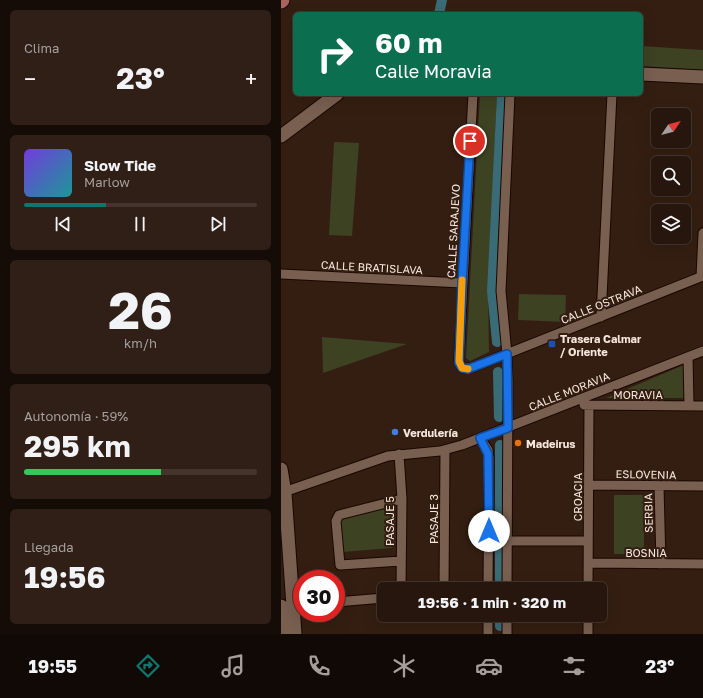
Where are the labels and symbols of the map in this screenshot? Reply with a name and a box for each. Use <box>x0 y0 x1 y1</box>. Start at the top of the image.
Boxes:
north arrow <box>651 108 691 148</box>
pin <box>453 124 487 158</box>
street label: CALLE SARAJEVO <box>444 184 462 278</box>
street label: CALLE BRATISLAVA <box>321 258 424 276</box>
street label: CALLE OSTRAVA <box>559 282 644 326</box>
place label: Trasera Calmar / Oriente <box>560 332 642 358</box>
marker: Trasera Calmar / Oriente <box>547 339 557 349</box>
street label: CALLE MORAVIA <box>527 369 612 413</box>
street label: MORAVIA <box>613 388 663 401</box>
place label: Verdulería <box>403 426 458 439</box>
marker: Verdulería <box>390 427 400 437</box>
place label: Madeirus <box>526 437 575 450</box>
marker: Madeirus <box>513 438 523 448</box>
street label: ESLOVENIA <box>616 467 677 481</box>
street label: CROACIA <box>571 472 584 521</box>
street label: SERBIA <box>641 493 655 533</box>
street label: PASAJE 3 <box>427 494 440 544</box>
street label: PASAJE 5 <box>383 496 396 546</box>
position arrow <box>468 510 510 552</box>
street label: BOSNIA <box>625 546 667 559</box>
speed limit sign: 30 <box>293 570 345 622</box>

